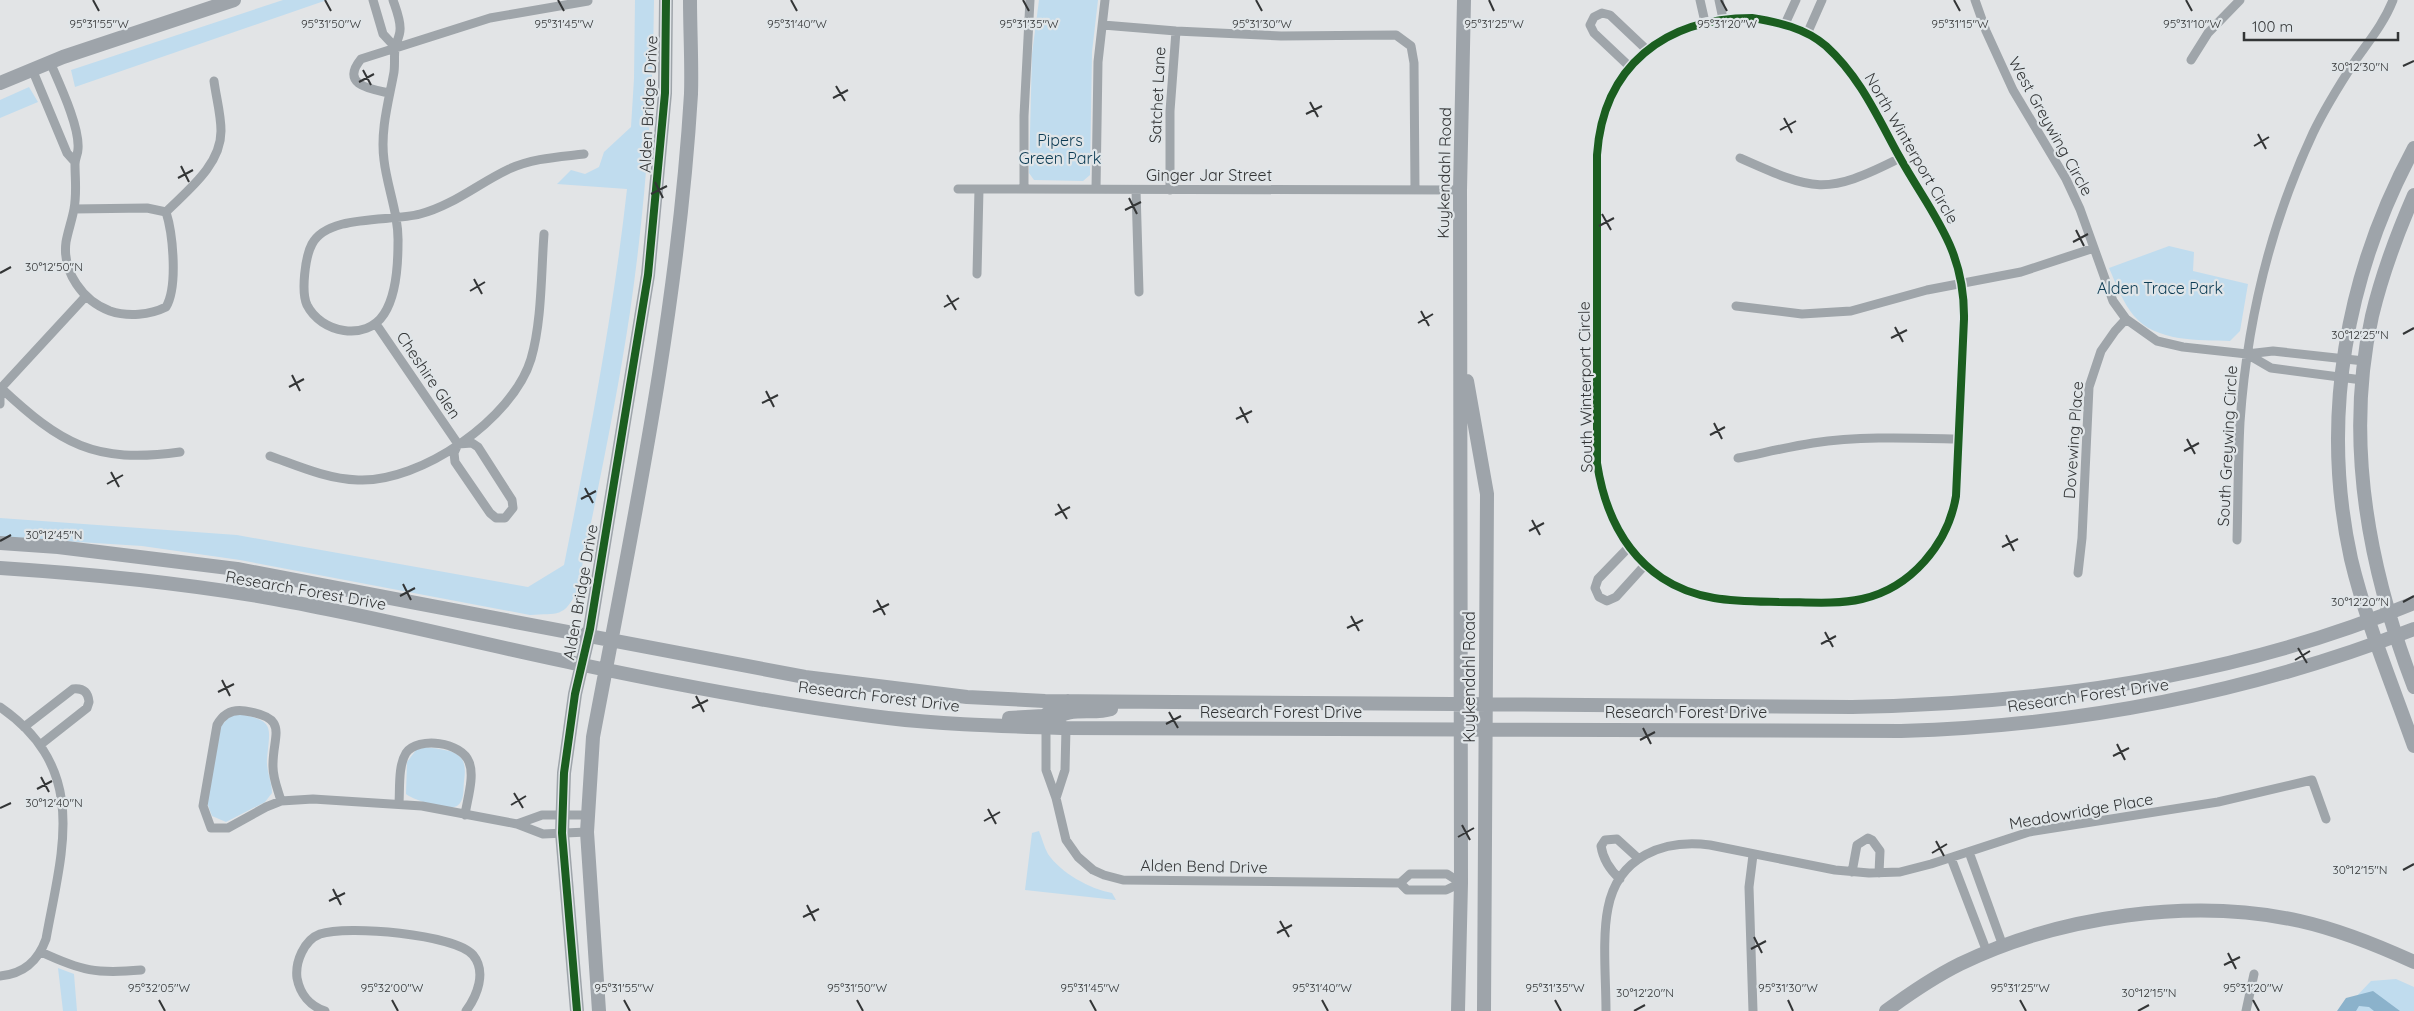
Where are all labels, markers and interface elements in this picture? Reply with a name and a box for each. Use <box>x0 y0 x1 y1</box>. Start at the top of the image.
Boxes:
scale bar <box>2244 10 2398 42</box>
text: 95°31'55"W <box>69 16 129 31</box>
text: 95°31'50"W <box>301 16 361 31</box>
text: 95°31'45"W <box>534 16 594 31</box>
text: 95°31'40"W <box>767 16 827 31</box>
text: 95°31'35"W <box>999 16 1059 31</box>
text: 95°31'30"W <box>1232 16 1292 31</box>
text: 95°31'25"W <box>1464 16 1524 31</box>
text: 95°31'20"W <box>1697 16 1758 31</box>
text: 95°31'15"W <box>1931 16 1989 31</box>
text: 95°31'10"W <box>2163 16 2221 31</box>
text: 100 m <box>2252 17 2293 36</box>
street label: Alden Bridge Drive <box>634 35 662 173</box>
street label: Satchet Lane <box>1144 46 1170 144</box>
street label: West Greywing Circle <box>2004 53 2098 199</box>
text: 30°12'30"N <box>2331 59 2389 74</box>
street label: North Winterport Circle <box>1861 69 1963 227</box>
street label: Kuykendahl Road <box>1433 107 1455 239</box>
park label: Pipers Green Park <box>1019 130 1101 168</box>
street label: Ginger Jar Street <box>1146 165 1272 185</box>
text: 30°12'50"N <box>25 259 83 274</box>
park label: Alden Trace Park <box>2097 278 2223 298</box>
street label: South Winterport Circle <box>1574 301 1596 473</box>
text: 30°12'25"N <box>2331 327 2389 342</box>
street label: Cheshire Glen <box>393 328 465 422</box>
street label: South Greywing Circle <box>2213 365 2241 527</box>
street label: Dovewing Place <box>2059 380 2087 500</box>
street label: Alden Bridge Drive <box>558 523 602 661</box>
text: 30°12'45"N <box>25 527 83 542</box>
street label: Research Forest Drive <box>224 566 388 614</box>
text: 30°12'20"N <box>2331 594 2389 609</box>
street label: Kuykendahl Road <box>1459 611 1479 743</box>
street label: Research Forest Drive <box>2006 674 2170 716</box>
street label: Research Forest Drive <box>797 676 961 716</box>
street label: Research Forest Drive <box>1200 702 1362 722</box>
street label: Research Forest Drive <box>1605 702 1767 722</box>
street label: Meadowridge Place <box>2007 788 2155 834</box>
text: 30°12'40"N <box>25 795 83 810</box>
street label: Alden Bend Drive <box>1140 855 1268 877</box>
text: 30°12'15"N <box>2332 862 2388 877</box>
text: 95°32'05"W <box>128 980 191 995</box>
text: 95°32'00"W <box>361 980 424 995</box>
text: 95°31'55"W <box>594 980 654 995</box>
text: 95°31'50"W <box>827 980 887 995</box>
text: 95°31'45"W <box>1060 980 1120 995</box>
text: 95°31'40"W <box>1292 980 1352 995</box>
text: 95°31'35"W <box>1525 980 1585 995</box>
text: 95°31'30"W <box>1758 980 1818 995</box>
text: 95°31'25"W <box>1990 980 2050 995</box>
text: 95°31'20"W <box>2223 980 2284 995</box>
text: 30°12'20"N <box>1616 985 1674 1000</box>
text: 30°12'15"N <box>2121 985 2177 1000</box>

